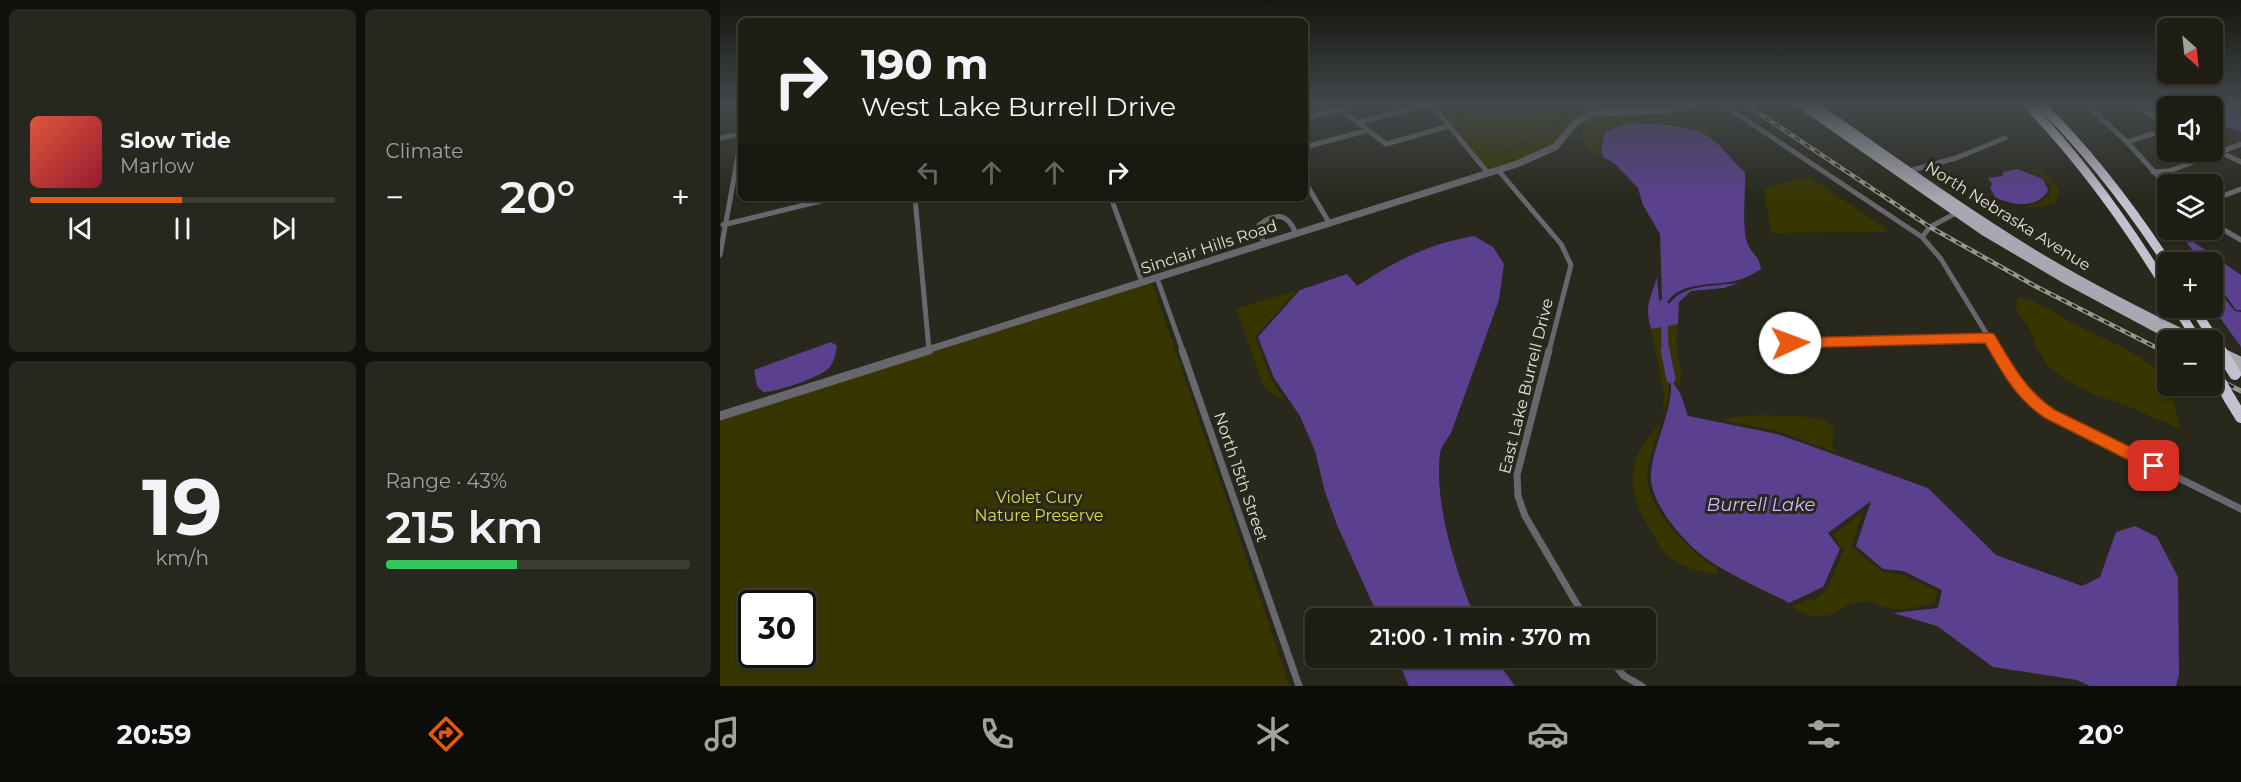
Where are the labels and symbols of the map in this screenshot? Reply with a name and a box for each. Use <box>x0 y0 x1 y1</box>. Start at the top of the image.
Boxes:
north arrow <box>2157 18 2223 84</box>
street label: North Nebraska Avenue <box>1922 157 2094 275</box>
street label: Sinclair Hills Road <box>1138 216 1280 278</box>
street label: East Lake Burrell Drive <box>1495 296 1557 476</box>
position arrow <box>1758 311 1822 375</box>
street label: North 15th Street <box>1210 410 1272 545</box>
pin <box>2128 440 2179 491</box>
park label: Violet Cury Nature Preserve <box>975 488 1104 525</box>
water label: Burrell Lake <box>1707 494 1816 516</box>
speed limit sign: 30 <box>738 590 816 668</box>

